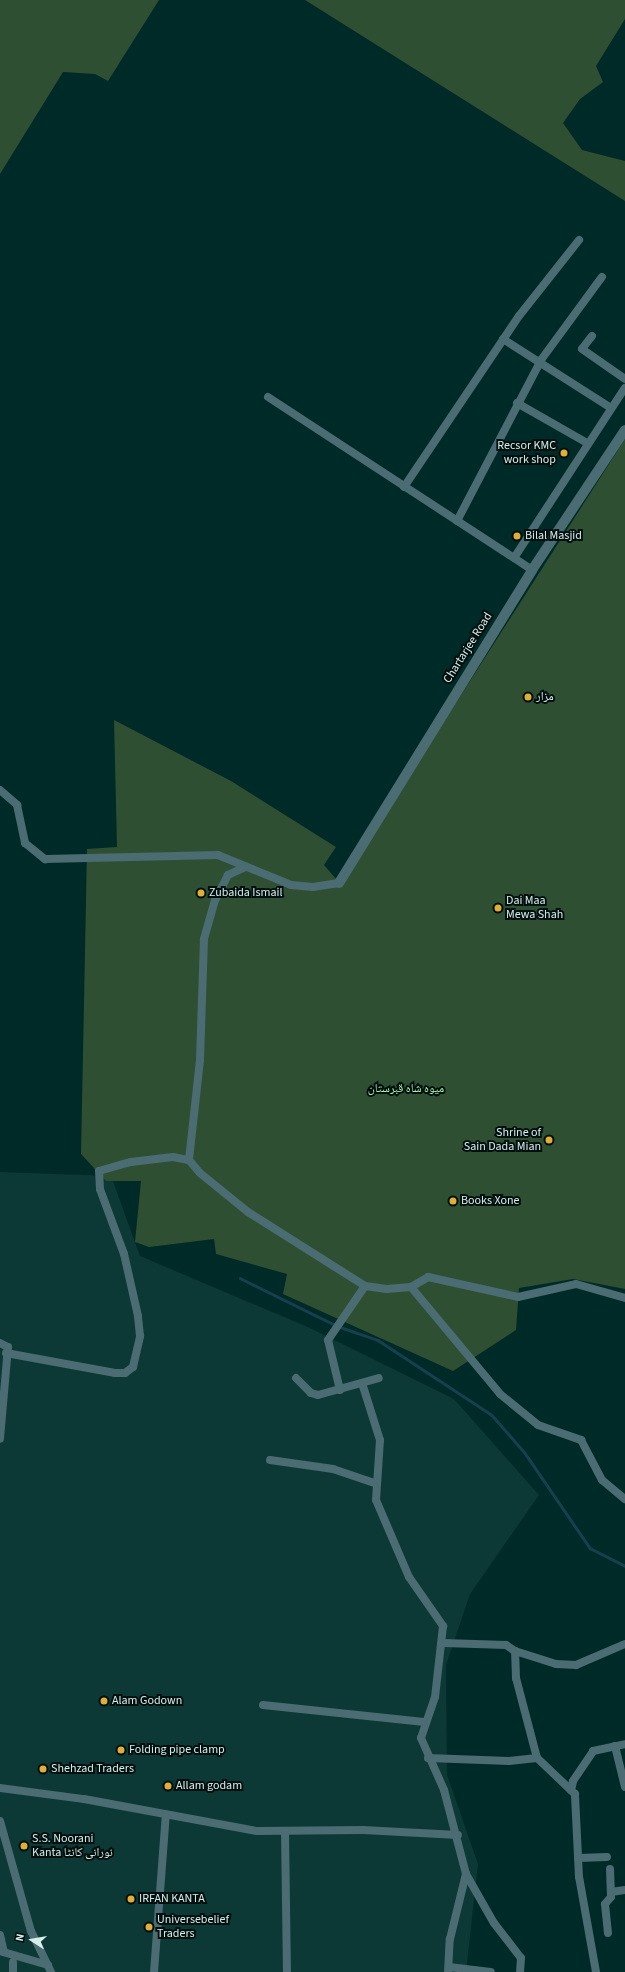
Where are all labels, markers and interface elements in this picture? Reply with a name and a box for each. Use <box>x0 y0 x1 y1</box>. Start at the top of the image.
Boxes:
place label: Recsor KMC work shop <box>497 439 556 467</box>
marker: Recsor KMC work shop <box>559 448 569 458</box>
place label: Bilal Masjid <box>525 529 582 543</box>
marker: Bilal Masjid <box>512 531 522 541</box>
street label: Chartarjee Road <box>441 610 495 686</box>
place label: مزار <box>536 690 554 704</box>
marker: مزار <box>523 692 533 702</box>
place label: Zubaida Ismail <box>209 886 282 900</box>
marker: Zubaida Ismail <box>196 888 206 898</box>
place label: Dai Maa Mewa Shah <box>506 894 563 922</box>
marker: Dai Maa Mewa Shah <box>493 903 503 913</box>
park label: میوہ شاہ قبرستان <box>368 1082 444 1096</box>
place label: Shrine of Sain Dada Mian <box>464 1126 541 1154</box>
marker: Shrine of Sain Dada Mian <box>544 1135 554 1145</box>
place label: Books Xone <box>461 1194 520 1208</box>
marker: Books Xone <box>448 1196 458 1206</box>
place label: Alam Godown <box>112 1694 182 1708</box>
marker: Alam Godown <box>99 1696 109 1706</box>
place label: Folding pipe clamp <box>129 1743 225 1757</box>
marker: Folding pipe clamp <box>116 1745 126 1755</box>
place label: Shehzad Traders <box>51 1762 134 1776</box>
marker: Shehzad Traders <box>38 1764 48 1774</box>
place label: Allam godam <box>176 1779 242 1793</box>
marker: Allam godam <box>163 1781 173 1791</box>
place label: S.S. Noorani Kanta نورانی کانٹا <box>32 1832 113 1860</box>
marker: S.S. Noorani Kanta نورانی کانٹا <box>19 1841 29 1851</box>
place label: IRFAN KANTA <box>139 1892 205 1906</box>
marker: IRFAN KANTA <box>126 1894 136 1904</box>
place label: Universebelief Traders <box>157 1913 229 1941</box>
north arrow <box>12 1920 52 1960</box>
marker: Universebelief Traders <box>144 1922 154 1932</box>
text: N <box>12 1932 28 1943</box>

